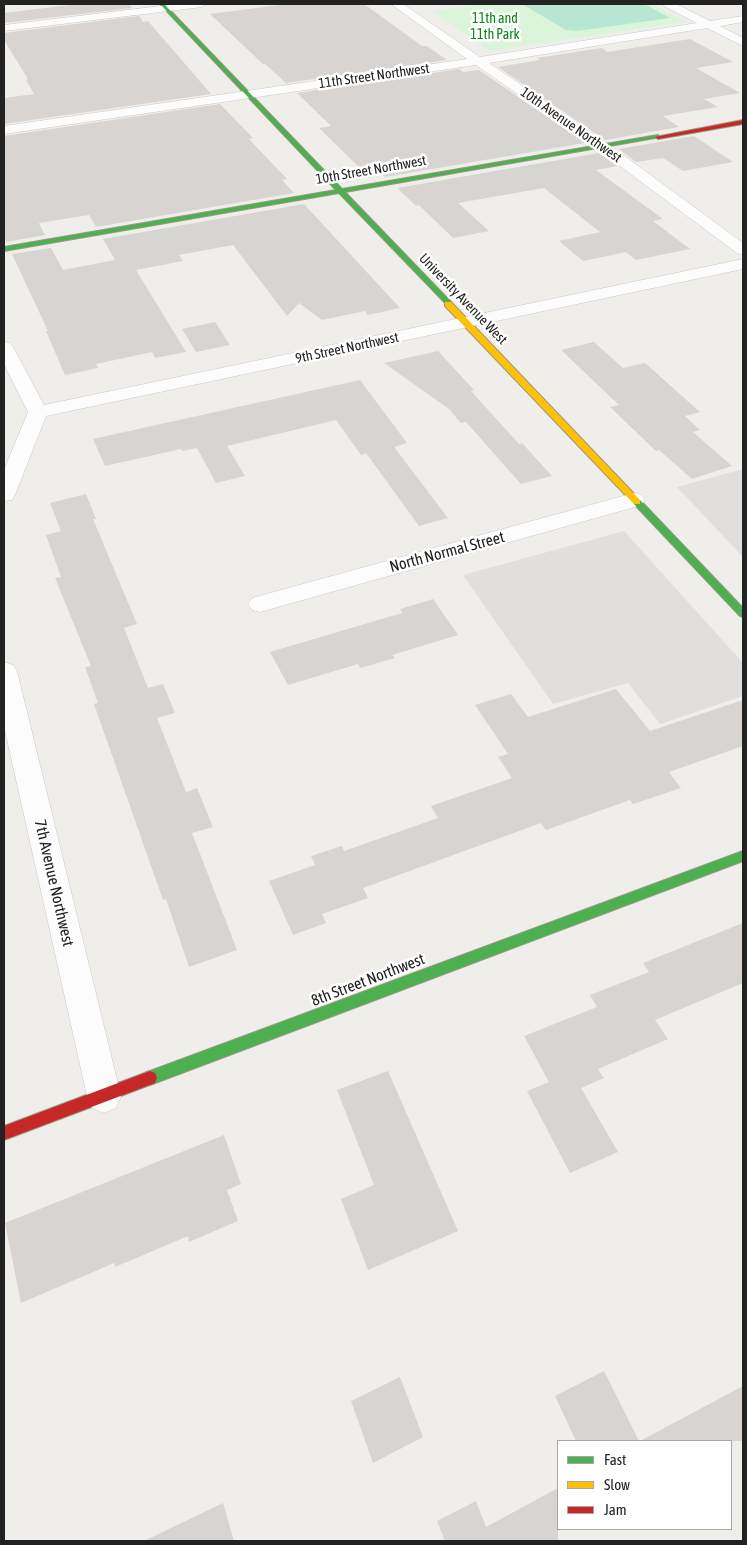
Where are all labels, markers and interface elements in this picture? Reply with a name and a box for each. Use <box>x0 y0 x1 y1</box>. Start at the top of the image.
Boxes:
park label: 11th and 11th Park <box>470 11 520 44</box>
street label: 11th Street Northwest <box>318 60 430 92</box>
street label: 10th Avenue Northwest <box>517 84 625 166</box>
street label: 10th Street Northwest <box>315 152 427 188</box>
street label: University Avenue West <box>415 250 511 348</box>
street label: 9th Street Northwest <box>294 329 400 367</box>
street label: North Normal Street <box>387 527 507 577</box>
street label: 7th Avenue Northwest <box>30 818 78 948</box>
street label: 8th Street Northwest <box>308 950 428 1010</box>
legend <box>557 1440 732 1530</box>
text: Fast <box>604 1451 626 1468</box>
text: Slow <box>604 1476 630 1493</box>
text: Jam <box>604 1501 627 1518</box>

